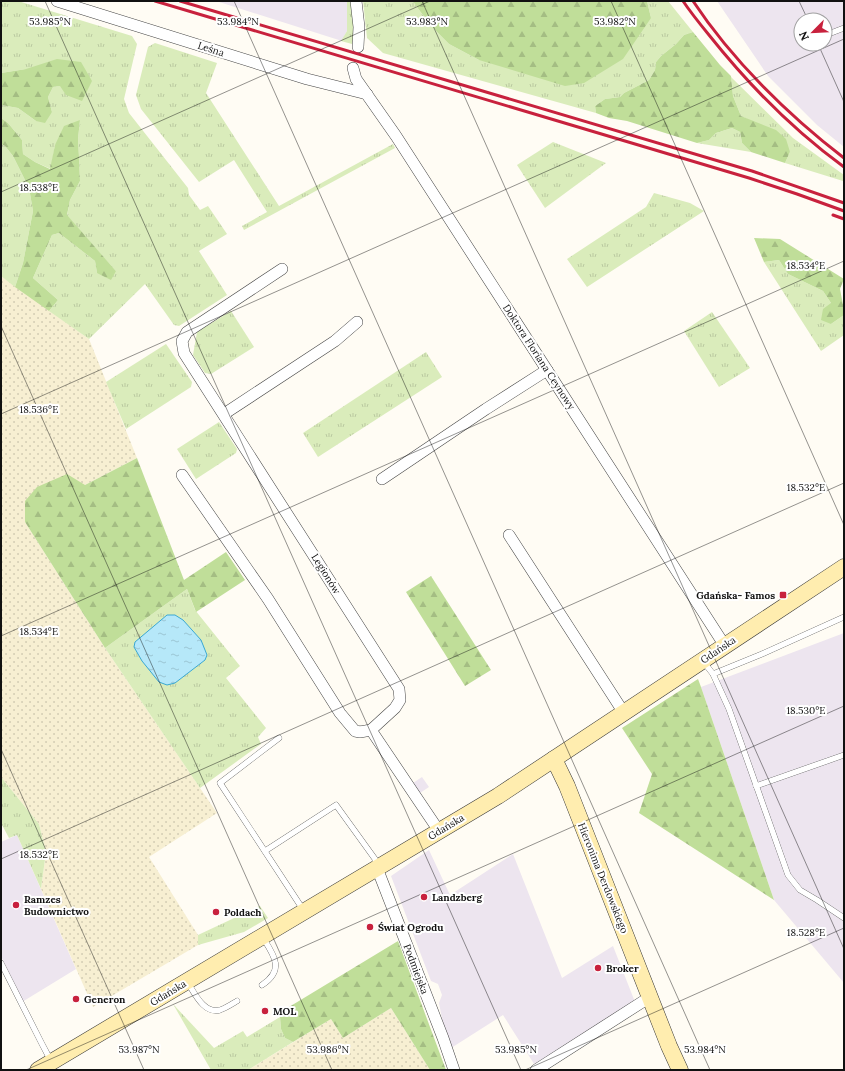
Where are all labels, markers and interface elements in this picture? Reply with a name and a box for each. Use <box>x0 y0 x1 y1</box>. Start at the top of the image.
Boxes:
north arrow <box>793 12 833 52</box>
text: 53.985°N <box>29 15 71 28</box>
text: 53.984°N <box>217 15 259 28</box>
text: 53.983°N <box>406 15 448 28</box>
text: 53.982°N <box>594 15 636 28</box>
text: N <box>796 29 812 43</box>
street label: Leśna <box>196 39 226 59</box>
text: 18.538°E <box>20 181 58 194</box>
text: 18.534°E <box>787 259 825 272</box>
street label: Doktora Floriana Ceynowy <box>500 302 578 413</box>
text: 18.536°E <box>20 403 58 416</box>
text: 18.532°E <box>787 481 825 494</box>
street label: Legionów <box>308 551 344 597</box>
place label: Gdańska- Famos <box>696 589 775 602</box>
marker: Gdańska- Famos <box>778 590 788 600</box>
text: 18.534°E <box>20 625 58 638</box>
street label: Gdańska <box>698 633 738 667</box>
text: 18.530°E <box>786 704 826 717</box>
street label: Gdańska <box>426 811 466 843</box>
street label: Hieronima Derdowskiego <box>575 821 631 935</box>
text: 18.532°E <box>20 848 58 861</box>
place label: Landzberg <box>432 891 483 904</box>
marker: Landzberg <box>419 892 429 902</box>
place label: Ramzes Budownictwo <box>24 893 89 918</box>
marker: Ramzes Budownictwo <box>11 900 21 910</box>
place label: Poldach <box>224 906 262 919</box>
marker: Poldach <box>211 907 221 917</box>
place label: Świat Ogrodu <box>378 921 443 934</box>
marker: Świat Ogrodu <box>365 922 375 932</box>
text: 18.528°E <box>787 926 825 939</box>
street label: Podmiejska <box>400 942 432 996</box>
place label: Broker <box>606 962 639 975</box>
marker: Broker <box>593 963 603 973</box>
street label: Gdańska <box>148 977 188 1009</box>
place label: Generon <box>84 993 126 1006</box>
marker: Generon <box>71 994 81 1004</box>
place label: MOL <box>273 1005 296 1018</box>
marker: MOL <box>260 1006 270 1016</box>
text: 53.987°N <box>118 1043 160 1056</box>
text: 53.986°N <box>307 1043 350 1056</box>
text: 53.985°N <box>495 1043 537 1056</box>
text: 53.984°N <box>684 1043 726 1056</box>

